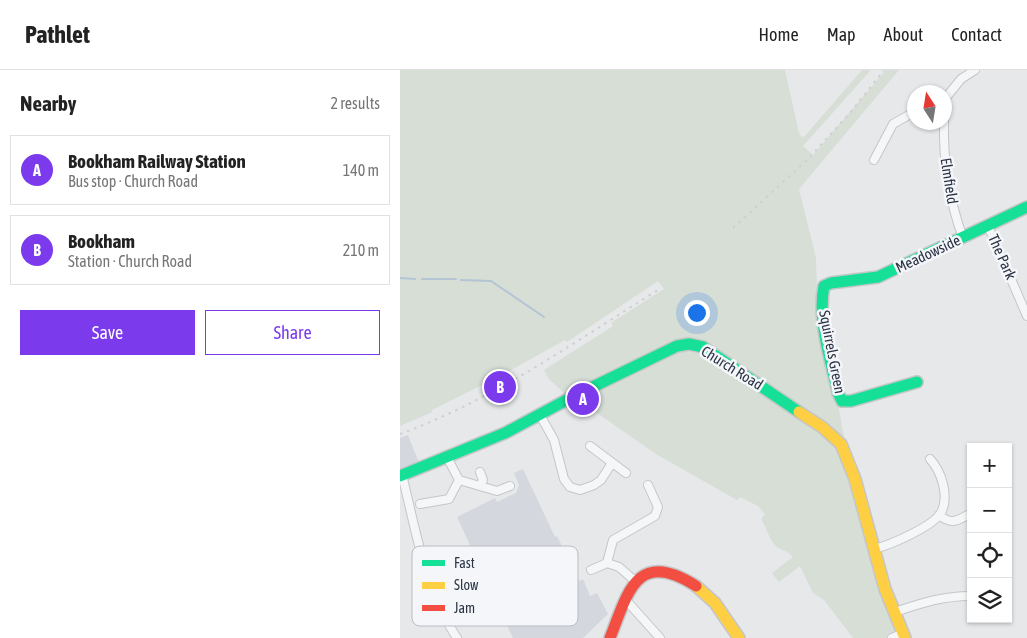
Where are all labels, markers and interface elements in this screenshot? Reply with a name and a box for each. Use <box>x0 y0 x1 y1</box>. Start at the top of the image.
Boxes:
text: Pathlet <box>25 21 90 48</box>
text: Home <box>759 24 799 45</box>
text: Map <box>827 24 856 45</box>
text: About <box>884 24 923 45</box>
text: Contact <box>951 24 1002 45</box>
north arrow <box>907 85 952 130</box>
text: Nearby <box>20 91 76 115</box>
text: 2 results <box>330 94 380 112</box>
text: Bookham Railway Station <box>68 150 246 172</box>
street label: Elmfield <box>937 157 962 205</box>
text: A <box>33 161 41 179</box>
text: 140 m <box>343 161 379 179</box>
text: Bus stop · Church Road <box>68 172 198 190</box>
text: Bookham <box>68 230 135 252</box>
street label: Meadowside <box>893 231 963 276</box>
street label: The Park <box>985 232 1020 282</box>
text: B <box>33 241 41 259</box>
text: 210 m <box>343 241 379 259</box>
text: Station · Church Road <box>68 252 192 270</box>
your location <box>684 300 710 326</box>
street label: Squirrels Green <box>816 309 849 395</box>
button: Save <box>20 310 195 355</box>
button: Share <box>205 310 380 355</box>
street label: Church Road <box>698 342 766 393</box>
pin: B <box>484 368 516 406</box>
pin: A <box>567 380 599 418</box>
map controls <box>967 443 1012 623</box>
button: + <box>967 443 1012 488</box>
button: − <box>967 488 1012 533</box>
button: locate <box>967 533 1012 578</box>
legend <box>412 546 578 626</box>
text: Fast <box>454 555 475 571</box>
text: Slow <box>454 577 479 593</box>
button: layers <box>967 578 1012 623</box>
text: Jam <box>454 600 475 616</box>

